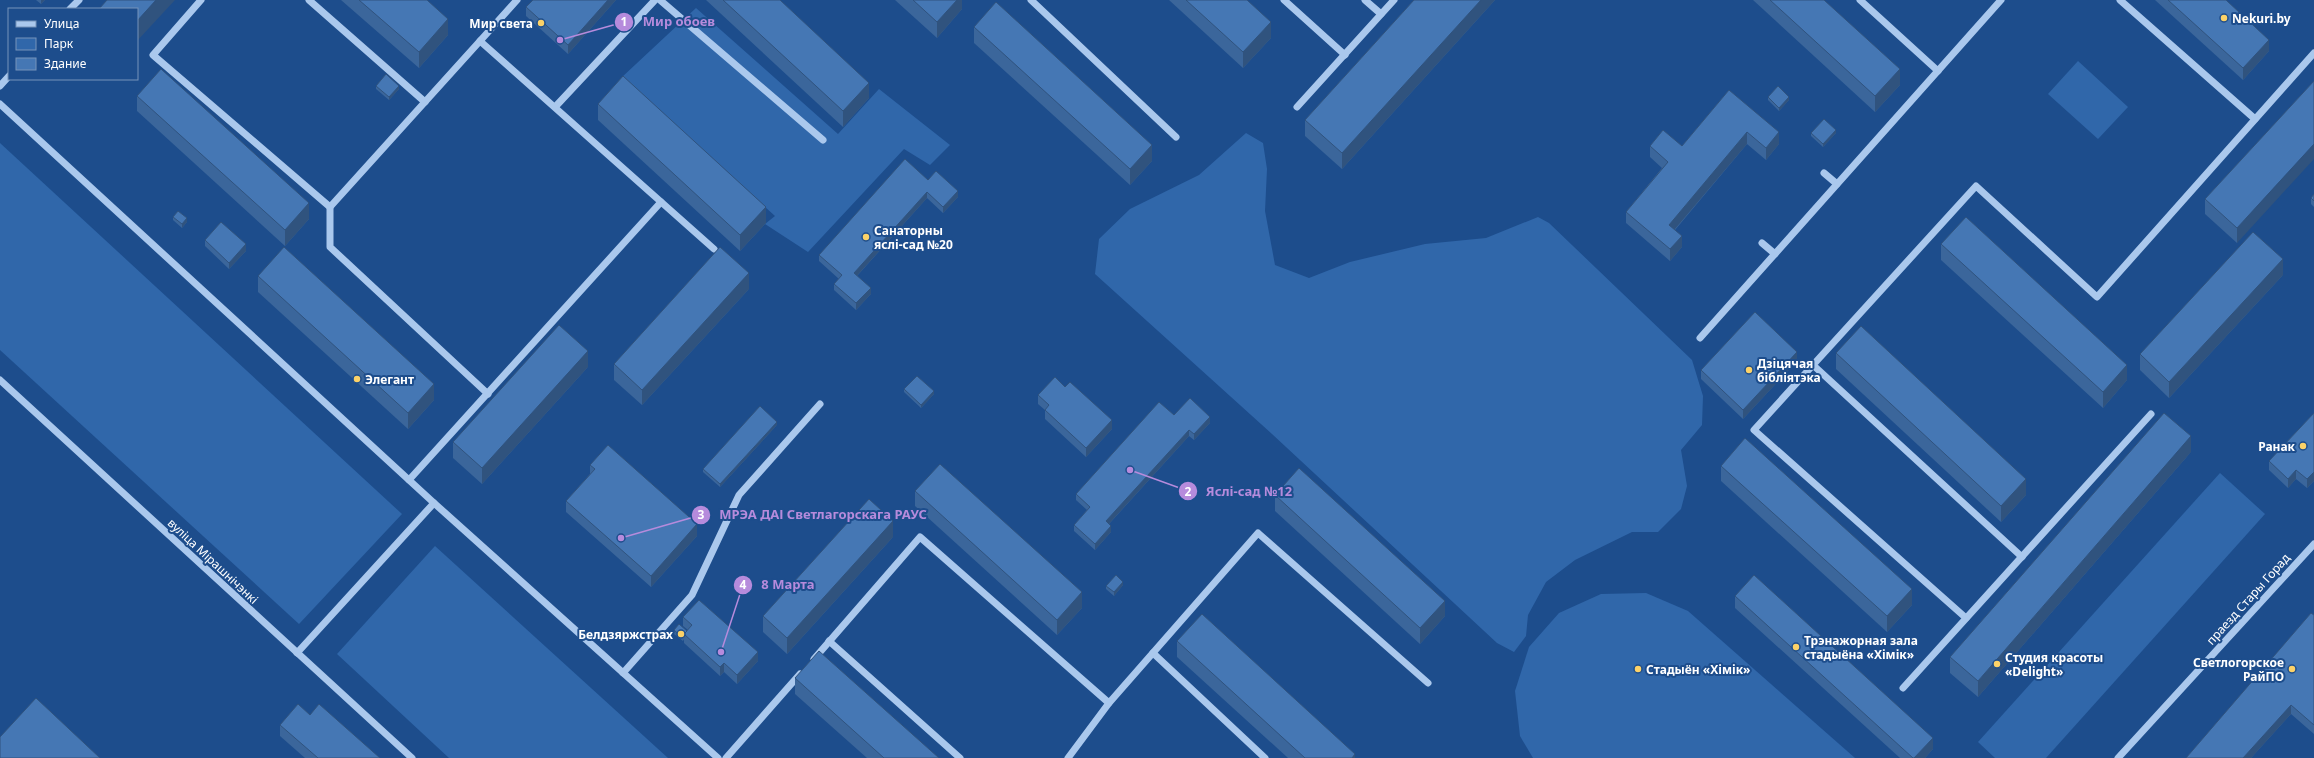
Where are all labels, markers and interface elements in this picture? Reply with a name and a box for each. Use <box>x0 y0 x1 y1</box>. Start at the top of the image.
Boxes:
legend <box>8 8 138 80</box>
callout: Мир обоев <box>614 9 723 34</box>
place label: Nekuri.by <box>2232 10 2291 27</box>
text: Мир обоев <box>643 12 715 30</box>
text: 1 <box>621 13 627 30</box>
marker: Nekuri.by <box>2219 13 2229 23</box>
text: Улица <box>44 15 79 32</box>
place label: Мир света <box>469 15 533 32</box>
marker: Мир света <box>536 18 546 28</box>
text: Парк <box>44 35 74 52</box>
text: Здание <box>44 55 87 72</box>
place label: Санаторны яслі-сад №20 <box>874 222 953 253</box>
marker: Санаторны яслі-сад №20 <box>861 232 871 242</box>
place label: Дзіцячая бібліятэка <box>1757 355 1821 386</box>
marker: Дзіцячая бібліятэка <box>1744 365 1754 375</box>
place label: Элегант <box>365 371 414 388</box>
marker: Элегант <box>352 374 362 384</box>
place label: Ранак <box>2258 438 2296 455</box>
marker: Ранак <box>2298 441 2308 451</box>
callout: Яслі-сад №12 <box>1178 479 1300 504</box>
text: Яслі-сад №12 <box>1206 482 1292 500</box>
text: 2 <box>1185 483 1192 500</box>
callout: МРЭА ДАІ Светлагорскага РАУС <box>691 502 934 527</box>
text: МРЭА ДАІ Светлагорскага РАУС <box>719 505 927 523</box>
text: 3 <box>698 506 705 523</box>
street label: вуліца Мірашнічэнкі <box>164 514 262 608</box>
street label: праезд Стары Горад <box>2202 549 2294 648</box>
callout: 8 Марта <box>733 572 822 597</box>
text: 8 Марта <box>761 575 815 593</box>
text: 4 <box>740 576 747 593</box>
place label: Белдзяржстрах <box>578 626 673 643</box>
marker: Белдзяржстрах <box>676 629 686 639</box>
place label: Трэнажорная зала стадыёна «Хімік» <box>1804 632 1918 663</box>
marker: Трэнажорная зала стадыёна «Хімік» <box>1791 642 1801 652</box>
place label: Студия красоты «Delight» <box>2005 649 2103 680</box>
place label: Светлогорское РайПО <box>2193 654 2284 685</box>
marker: Студия красоты «Delight» <box>1992 659 2002 669</box>
place label: Стадыён «Хімік» <box>1646 661 1750 678</box>
marker: Стадыён «Хімік» <box>1633 664 1643 674</box>
marker: Светлогорское РайПО <box>2287 664 2297 674</box>

